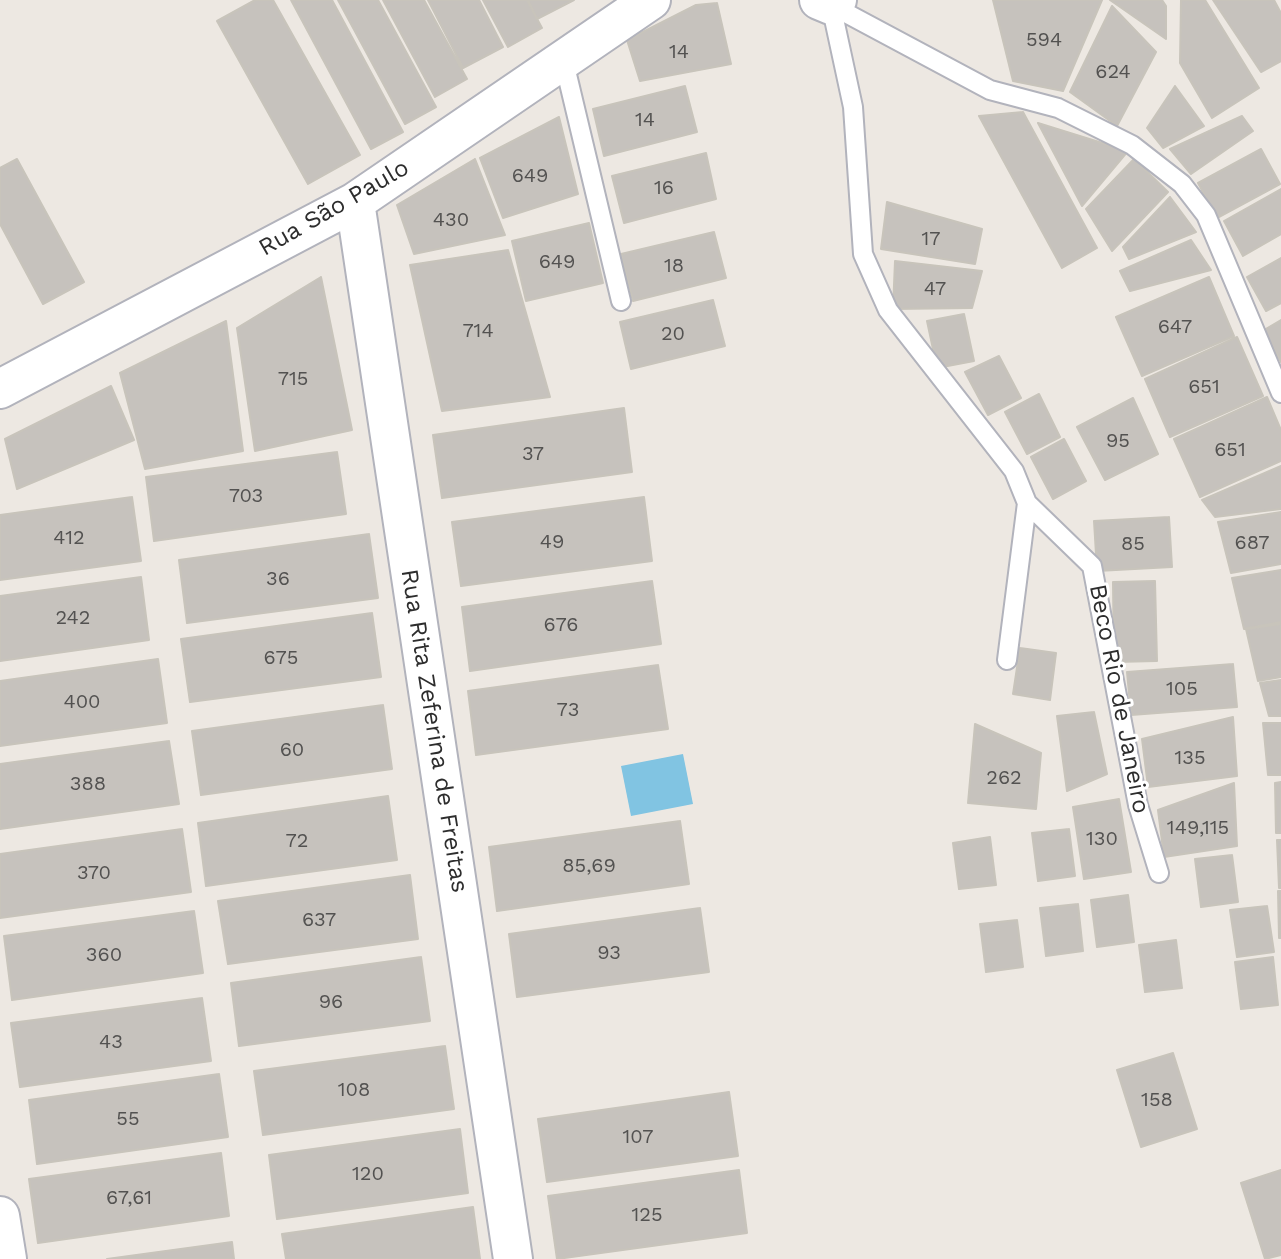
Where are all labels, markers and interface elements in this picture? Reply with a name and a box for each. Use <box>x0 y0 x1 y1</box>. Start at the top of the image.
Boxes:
house number: 594 <box>1026 28 1062 52</box>
house number: 14 <box>669 40 689 64</box>
house number: 624 <box>1095 60 1131 84</box>
house number: 14 <box>635 108 655 132</box>
street label: Rua São Paulo <box>254 153 414 263</box>
house number: 649 <box>512 164 548 188</box>
house number: 16 <box>654 176 674 200</box>
house number: 430 <box>433 208 469 232</box>
house number: 17 <box>921 227 941 251</box>
house number: 649 <box>539 250 575 274</box>
house number: 18 <box>664 254 684 278</box>
house number: 47 <box>924 277 946 301</box>
house number: 647 <box>1158 315 1192 339</box>
house number: 714 <box>462 319 494 343</box>
house number: 20 <box>661 322 685 346</box>
house number: 715 <box>278 367 308 391</box>
house number: 651 <box>1188 375 1220 399</box>
house number: 95 <box>1106 429 1130 453</box>
house number: 651 <box>1214 438 1246 462</box>
house number: 37 <box>522 442 544 466</box>
house number: 703 <box>229 484 263 508</box>
house number: 412 <box>53 526 85 550</box>
house number: 49 <box>540 530 564 554</box>
house number: 687 <box>1235 531 1269 555</box>
house number: 85 <box>1121 532 1145 556</box>
house number: 36 <box>266 567 290 591</box>
street label: Rua Rita Zeferina de Freitas <box>394 567 474 895</box>
street label: Beco Rio de Janeiro <box>1083 582 1155 816</box>
house number: 242 <box>56 606 90 630</box>
house number: 676 <box>544 613 578 637</box>
house number: 675 <box>264 646 298 670</box>
house number: 105 <box>1166 677 1198 701</box>
house number: 400 <box>63 690 101 714</box>
house number: 73 <box>557 698 579 722</box>
house number: 60 <box>280 738 304 762</box>
house number: 135 <box>1174 746 1206 770</box>
house number: 262 <box>986 766 1022 790</box>
house number: 388 <box>70 772 106 796</box>
house number: 149,115 <box>1167 816 1229 840</box>
house number: 130 <box>1086 827 1118 851</box>
house number: 72 <box>286 829 308 853</box>
house number: 85,69 <box>562 854 616 878</box>
house number: 370 <box>77 861 111 885</box>
house number: 637 <box>302 908 336 932</box>
house number: 93 <box>597 941 621 965</box>
house number: 360 <box>86 943 122 967</box>
house number: 96 <box>319 990 343 1014</box>
house number: 43 <box>99 1030 123 1054</box>
house number: 108 <box>338 1078 370 1102</box>
house number: 158 <box>1141 1088 1173 1112</box>
house number: 55 <box>116 1107 140 1131</box>
house number: 107 <box>622 1125 654 1149</box>
house number: 120 <box>352 1162 384 1186</box>
house number: 67,61 <box>106 1186 152 1210</box>
house number: 125 <box>631 1203 663 1227</box>

